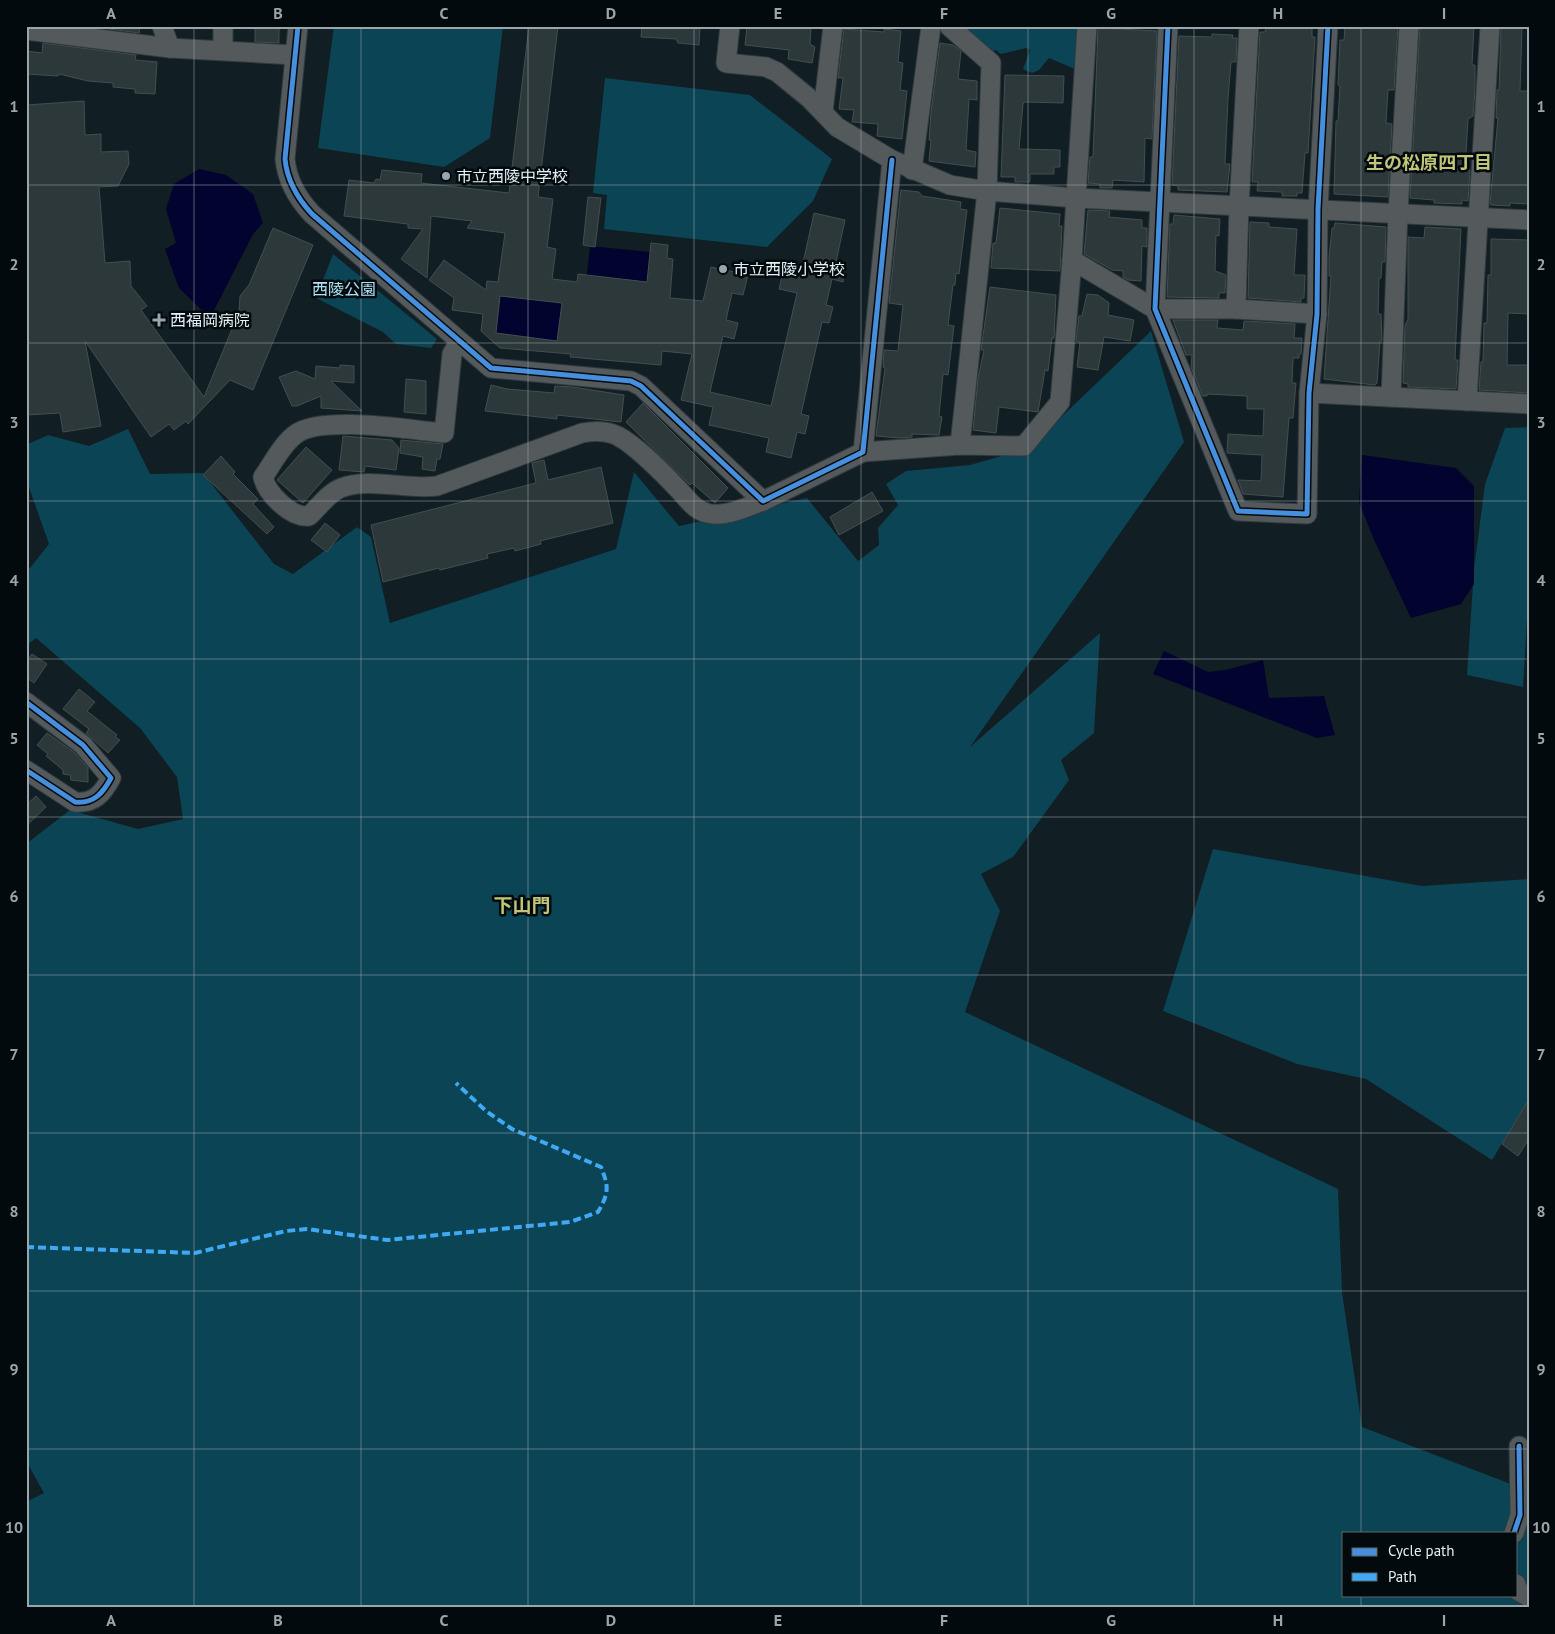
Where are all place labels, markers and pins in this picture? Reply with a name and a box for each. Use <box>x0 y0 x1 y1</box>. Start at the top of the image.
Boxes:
place label: 市立西陵中学校 <box>456 166 568 186</box>
marker: 市立西陵中学校 <box>440 170 452 182</box>
place label: 市立西陵小学校 <box>733 259 845 279</box>
marker: 市立西陵小学校 <box>717 263 729 275</box>
place label: 西福岡病院 <box>170 310 250 330</box>
marker: 西福岡病院 <box>152 313 166 327</box>

